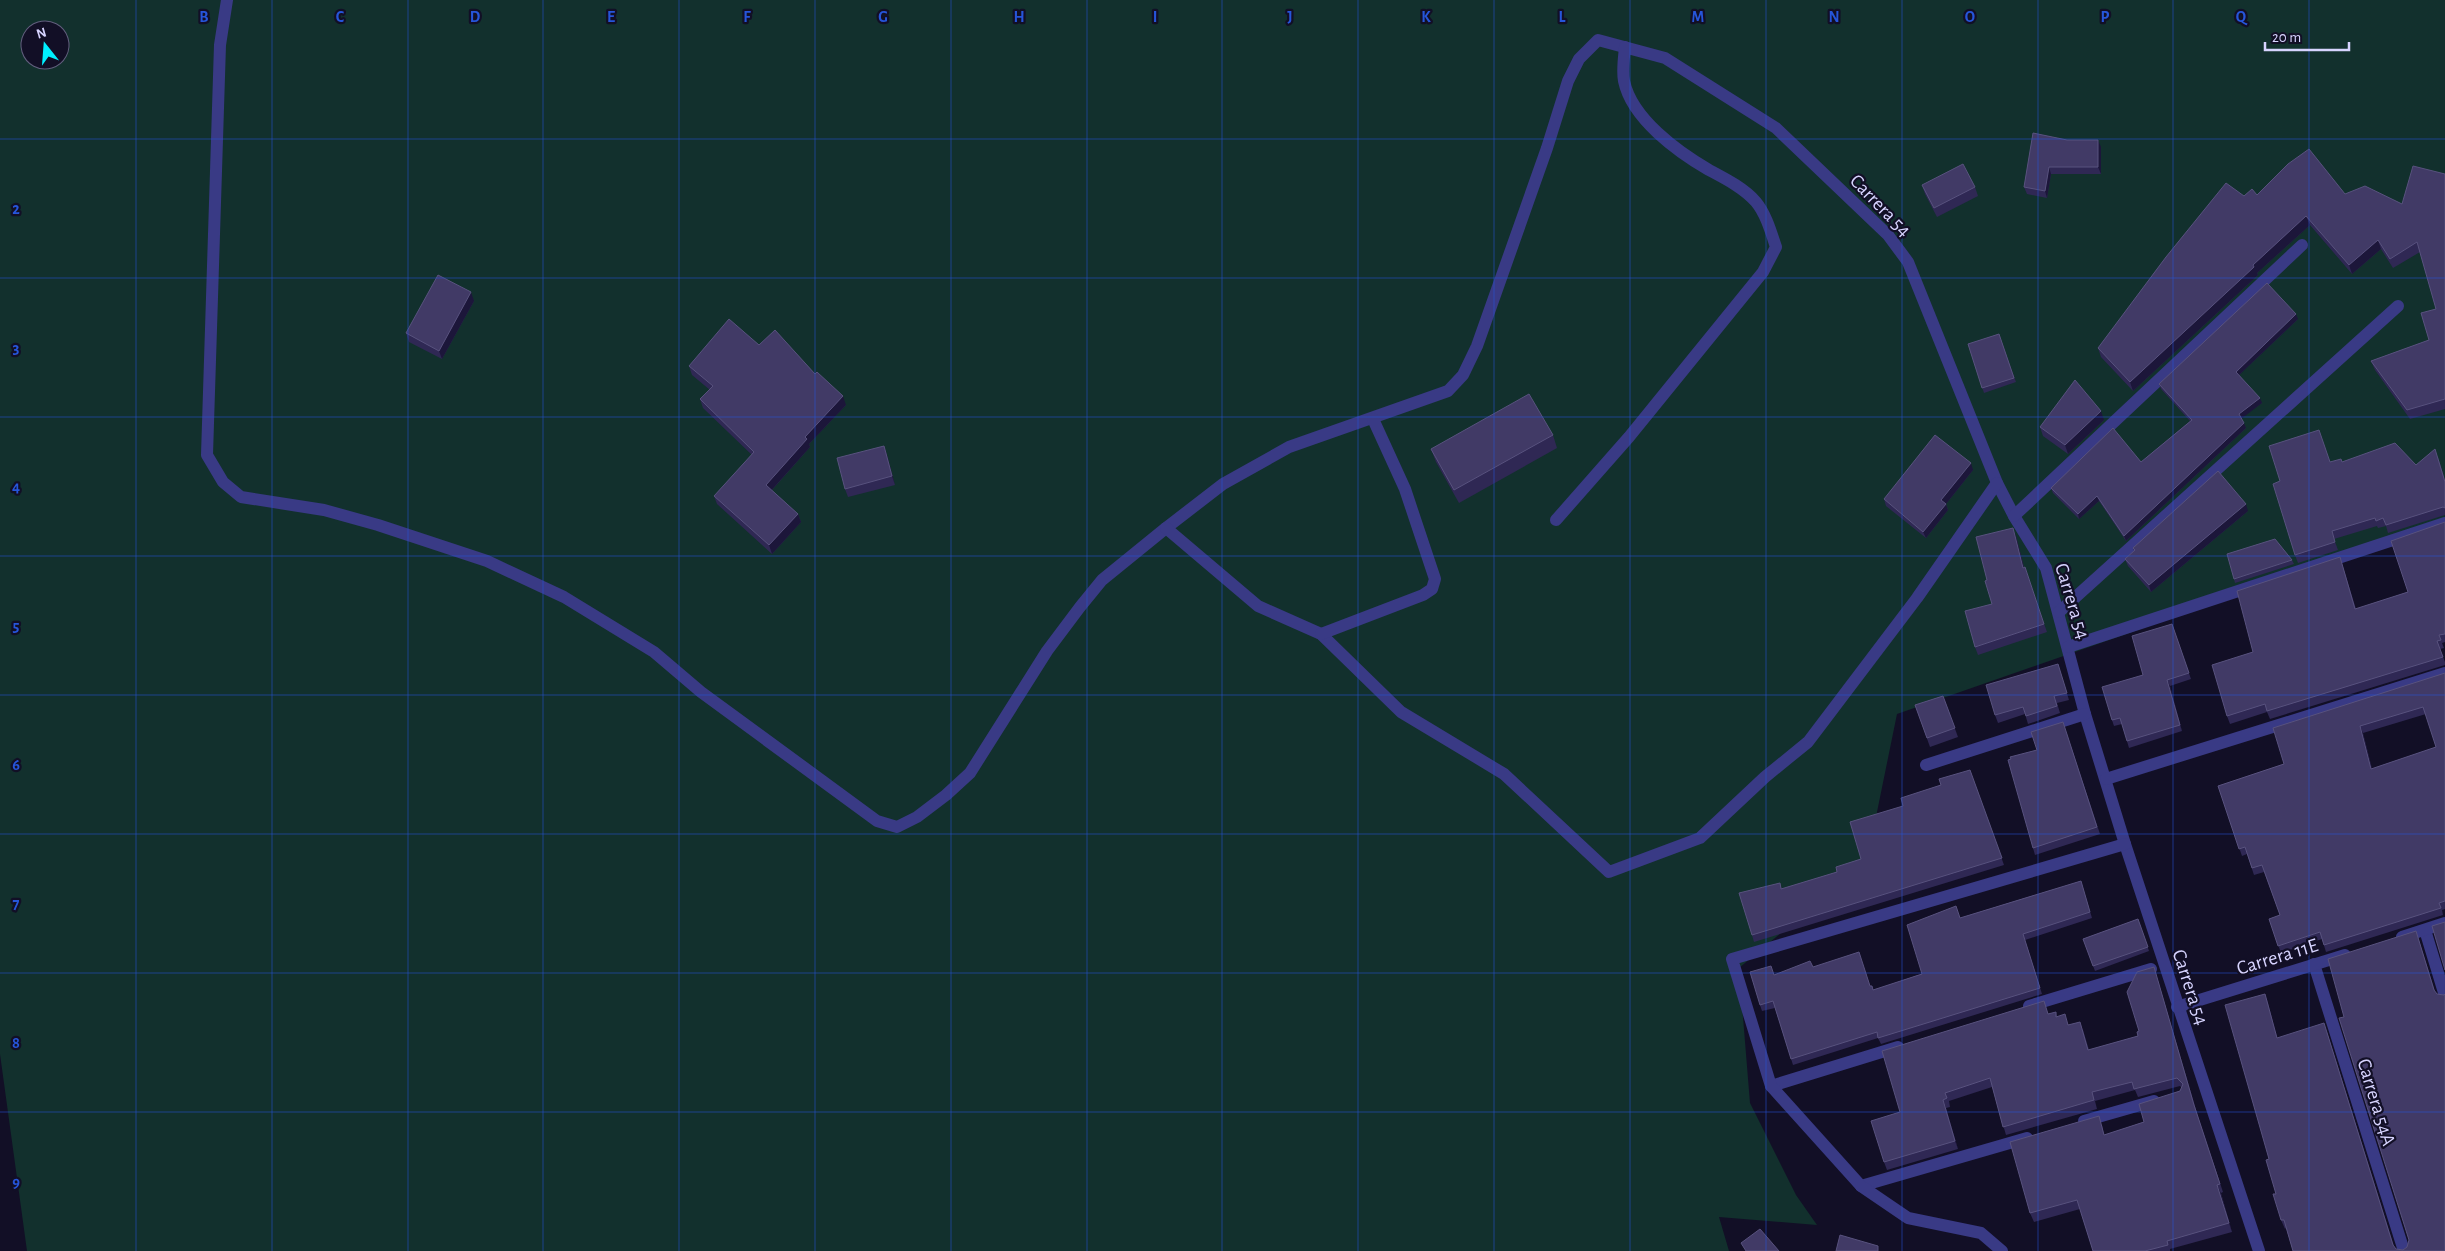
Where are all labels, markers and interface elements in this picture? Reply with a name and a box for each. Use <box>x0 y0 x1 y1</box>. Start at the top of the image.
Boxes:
text: B <box>199 9 209 25</box>
text: C <box>336 9 345 25</box>
text: D <box>470 9 481 25</box>
text: E <box>607 9 615 25</box>
text: F <box>743 9 751 25</box>
text: G <box>878 9 888 25</box>
text: H <box>1013 9 1025 25</box>
text: I <box>1153 9 1157 25</box>
text: J <box>1287 9 1293 25</box>
text: K <box>1421 9 1431 25</box>
text: L <box>1559 9 1566 25</box>
text: M <box>1692 9 1704 25</box>
text: N <box>1828 9 1840 25</box>
text: O <box>1965 9 1975 25</box>
text: P <box>2101 9 2110 25</box>
text: Q <box>2236 9 2248 26</box>
north arrow <box>20 20 70 70</box>
scale bar <box>2265 20 2349 52</box>
text: N <box>35 25 48 42</box>
text: 20 m <box>2272 30 2301 45</box>
street label: Carrera 54 <box>1846 171 1915 241</box>
text: 2 <box>12 201 20 217</box>
text: 3 <box>13 340 20 356</box>
text: 4 <box>12 479 20 495</box>
street label: Carrera 54 <box>2051 561 2093 642</box>
text: 5 <box>13 618 20 634</box>
text: 6 <box>12 757 20 773</box>
text: 7 <box>13 896 20 912</box>
street label: Carrera 11E <box>2234 935 2321 979</box>
street label: Carrera 54 <box>2168 947 2212 1028</box>
text: 8 <box>12 1035 20 1051</box>
street label: Carrera 54A <box>2353 1056 2399 1149</box>
text: 9 <box>12 1174 20 1190</box>

